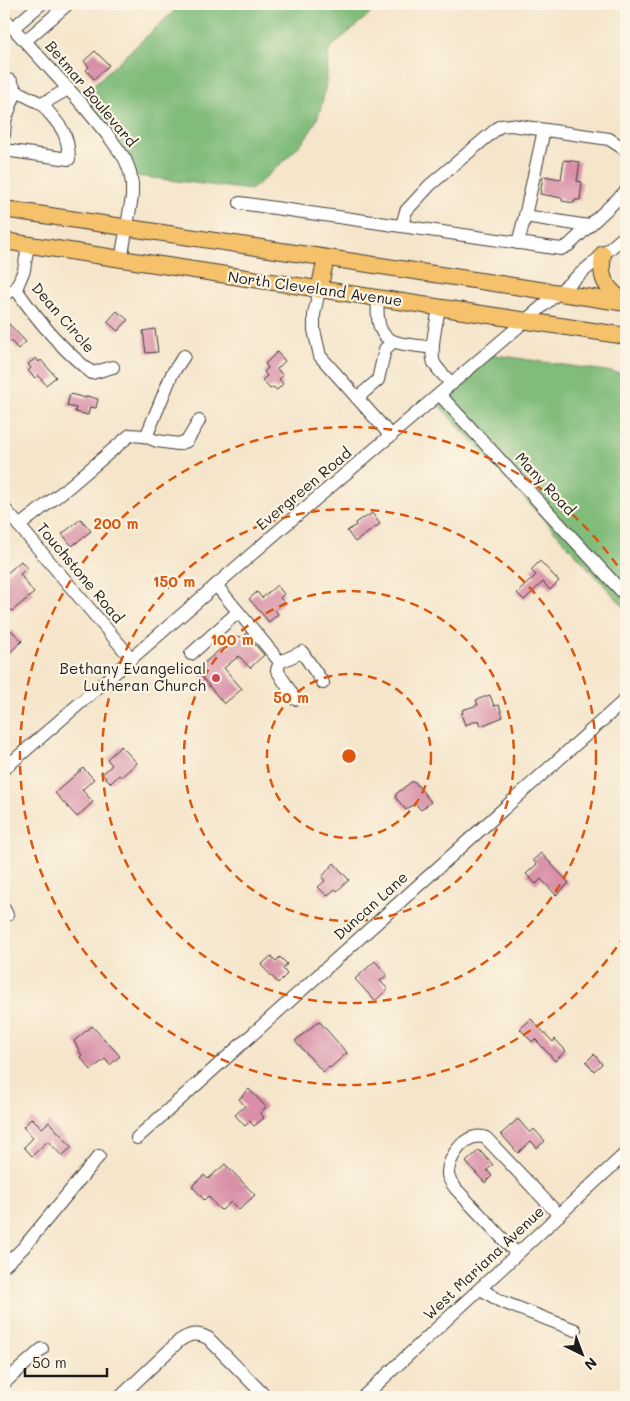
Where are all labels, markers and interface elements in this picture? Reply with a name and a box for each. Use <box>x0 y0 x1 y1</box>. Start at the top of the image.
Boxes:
street label: Betmar Boulevard <box>41 36 142 151</box>
street label: North Cleveland Avenue <box>227 266 404 310</box>
street label: Dean Circle <box>28 278 100 357</box>
street label: Evergreen Road <box>251 442 355 534</box>
street label: Many Road <box>511 447 580 519</box>
text: 200 m <box>94 513 139 533</box>
street label: Touchstone Road <box>33 518 129 627</box>
text: 150 m <box>153 571 195 591</box>
text: 100 m <box>210 629 254 649</box>
place label: Bethany Evangelical Lutheran Church <box>60 658 206 695</box>
marker: Bethany Evangelical Lutheran Church <box>210 672 222 684</box>
text: 50 m <box>273 687 309 707</box>
centre of rings <box>340 747 358 765</box>
street label: Duncan Lane <box>329 867 412 944</box>
street label: West Mariana Avenue <box>419 1201 548 1324</box>
north arrow <box>558 1328 608 1378</box>
scale bar <box>25 1346 108 1378</box>
text: 50 m <box>32 1352 67 1372</box>
text: N <box>581 1353 601 1375</box>

